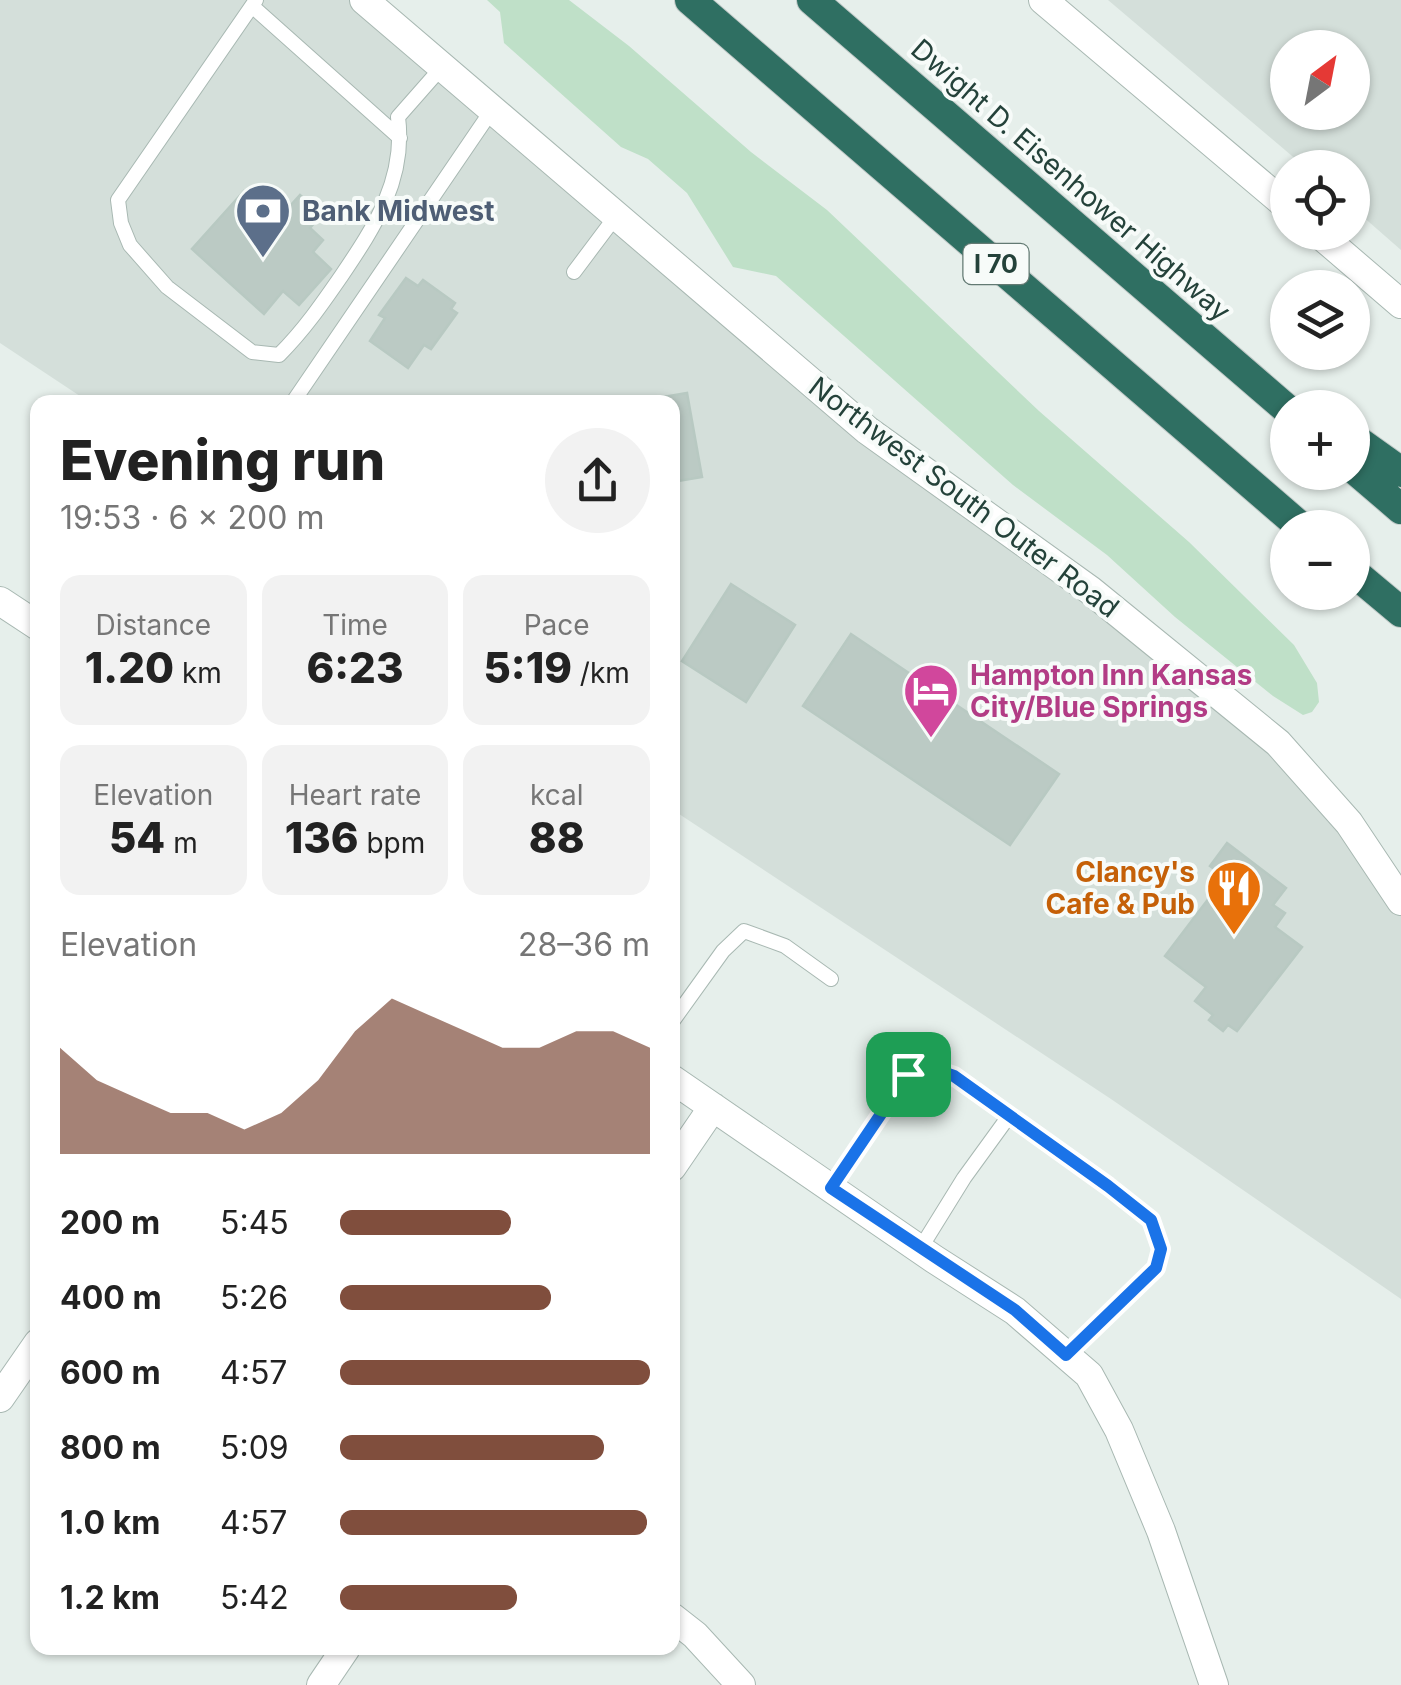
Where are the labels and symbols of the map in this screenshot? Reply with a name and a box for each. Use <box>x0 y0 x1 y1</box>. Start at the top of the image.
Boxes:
north arrow <box>1270 30 1370 130</box>
street label: Dwight D. Eisenhower Highway <box>904 32 1238 328</box>
bank icon: Bank Midwest <box>233 181 293 260</box>
place label: Bank Midwest <box>302 194 494 228</box>
road number: I 70 <box>964 244 1028 284</box>
street label: Northwest South Outer Road <box>802 369 1126 625</box>
place label: Hampton Inn Kansas City/Blue Springs <box>970 658 1252 724</box>
hotel icon: Hampton Inn Kansas City/Blue Springs <box>901 661 961 740</box>
place label: Clancy's Cafe & Pub <box>1046 855 1195 921</box>
restaurant icon: Clancy's Cafe & Pub <box>1204 858 1264 937</box>
pin <box>866 1032 951 1117</box>

